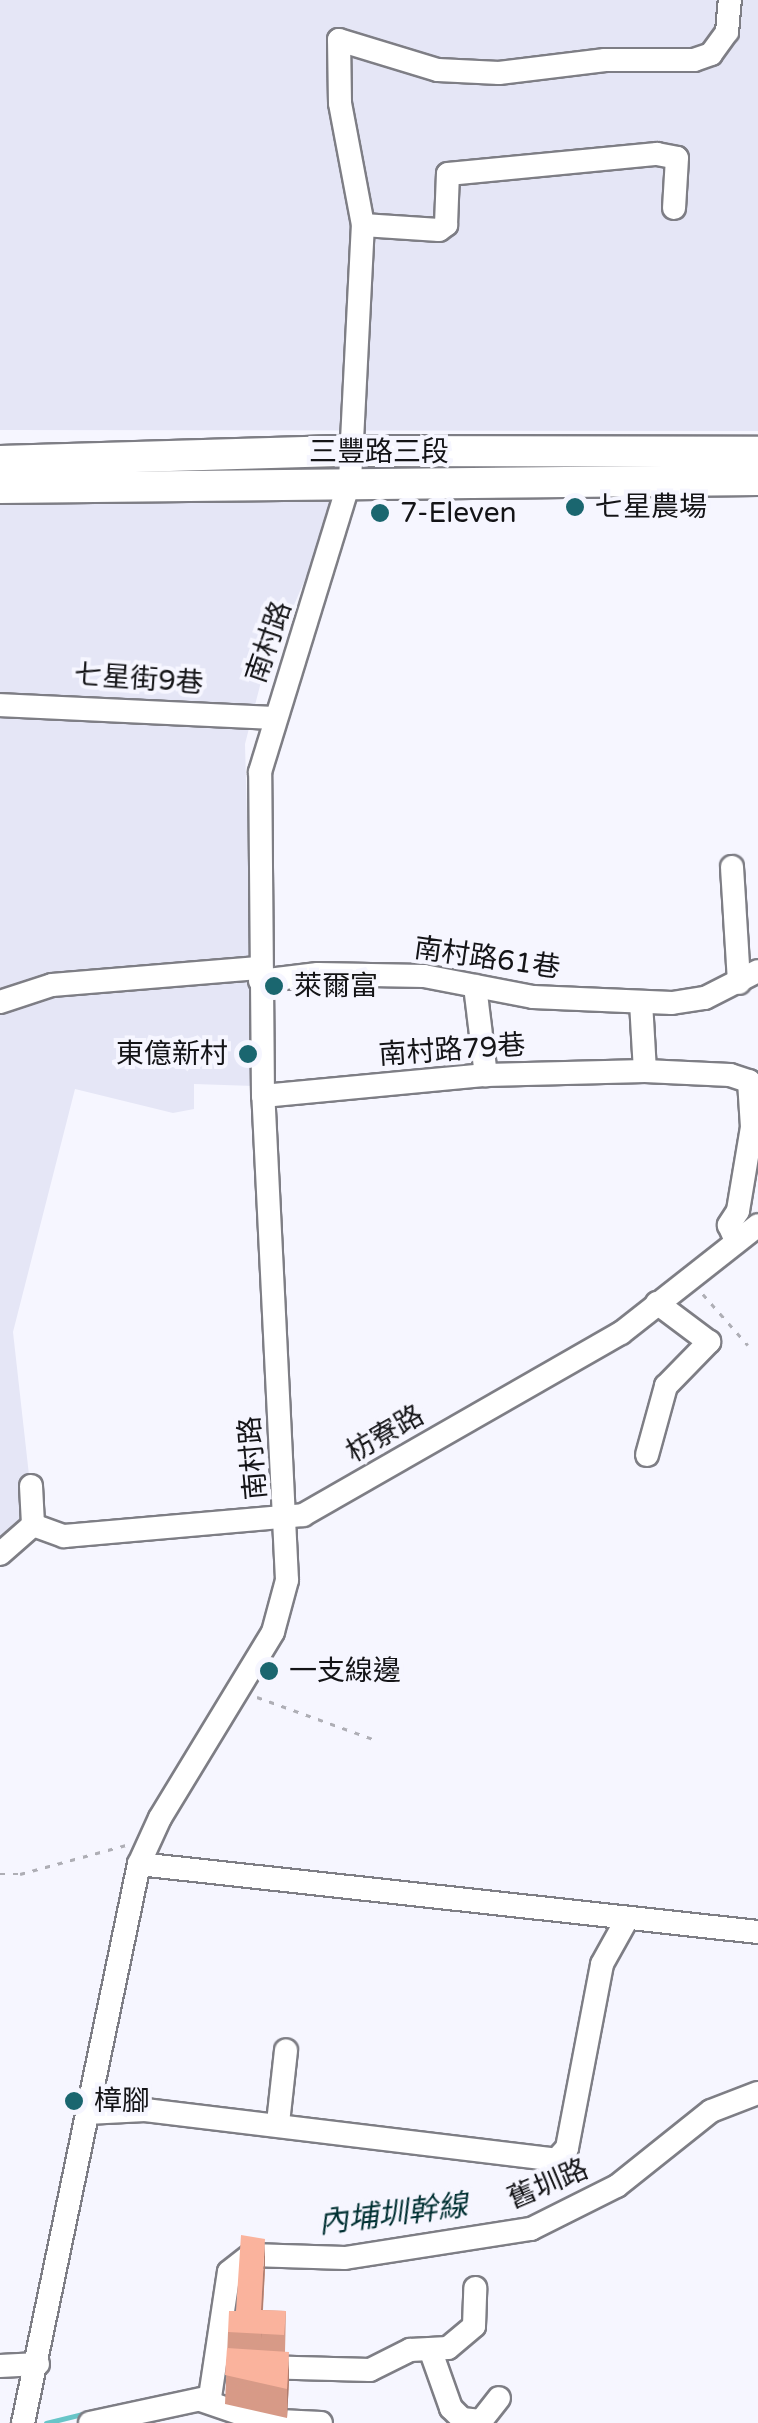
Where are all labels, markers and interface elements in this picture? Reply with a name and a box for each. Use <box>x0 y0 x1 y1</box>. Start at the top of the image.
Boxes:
street label: 三豐路三段 <box>309 435 449 469</box>
place label: 七星農場 <box>595 490 707 524</box>
place label: 7-Eleven <box>400 496 517 530</box>
marker: 七星農場 <box>564 496 586 518</box>
marker: 7-Eleven <box>369 502 391 524</box>
street label: 南村路 <box>239 597 299 687</box>
street label: 七星街9巷 <box>73 658 205 700</box>
street label: 南村路61巷 <box>412 931 562 985</box>
place label: 萊爾富 <box>294 969 378 1003</box>
marker: 萊爾富 <box>263 975 285 997</box>
street label: 南村路79巷 <box>377 1028 527 1072</box>
place label: 東億新村 <box>116 1037 228 1071</box>
marker: 東億新村 <box>237 1043 259 1065</box>
street label: 枋寮路 <box>340 1398 430 1470</box>
street label: 南村路 <box>233 1415 273 1501</box>
place label: 一支線邊 <box>289 1654 401 1688</box>
marker: 一支線邊 <box>258 1660 280 1682</box>
place label: 樟腳 <box>94 2084 150 2118</box>
marker: 樟腳 <box>63 2090 85 2112</box>
street label: 舊圳路 <box>503 2152 593 2216</box>
water label: 內埔圳幹線 <box>316 2188 470 2242</box>

